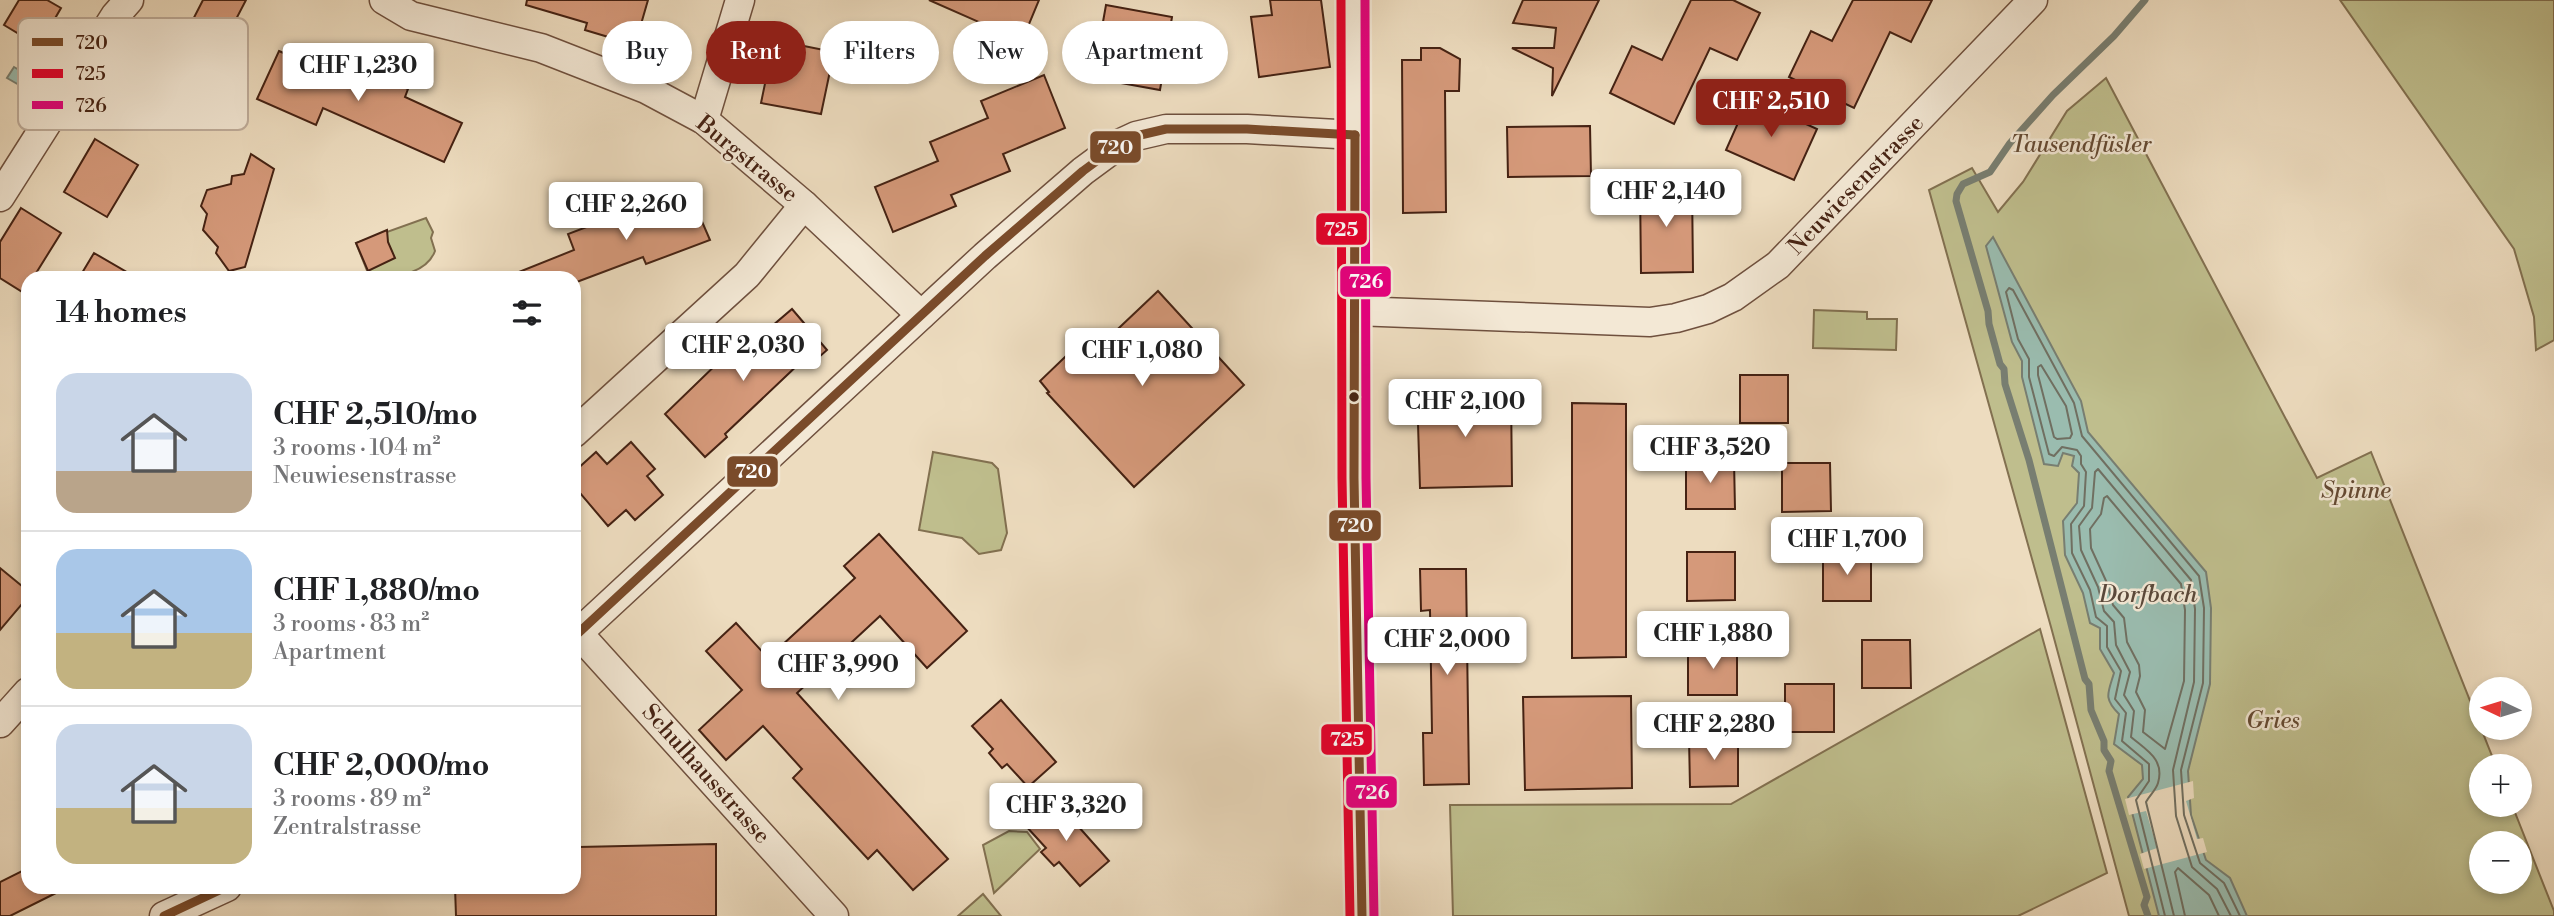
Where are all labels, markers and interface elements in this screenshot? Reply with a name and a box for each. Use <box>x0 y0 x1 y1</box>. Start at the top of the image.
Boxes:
legend <box>18 18 248 130</box>
chip: Buy <box>602 21 692 84</box>
chip: Rent <box>706 21 806 84</box>
chip: Filters <box>820 21 939 84</box>
chip: New <box>953 21 1048 84</box>
chip: Apartment <box>1062 21 1228 84</box>
text: 720 <box>75 31 108 55</box>
pin: CHF 1,230 <box>278 43 438 103</box>
text: CHF 1,230 <box>299 52 417 80</box>
text: 725 <box>75 62 106 86</box>
pin: CHF 2,510 <box>1691 80 1851 139</box>
text: CHF 2,510 <box>1712 88 1830 116</box>
text: 726 <box>75 94 107 118</box>
street label: Burgstrasse <box>690 109 803 208</box>
street label: Neuwiesenstrasse <box>1782 109 1930 261</box>
line badge: 720 <box>1089 130 1142 164</box>
park label: Tausendfüsler <box>2010 131 2153 159</box>
text: 720 <box>1097 136 1133 160</box>
pin: CHF 2,140 <box>1586 170 1746 229</box>
text: CHF 2,140 <box>1606 178 1726 206</box>
pin: CHF 2,260 <box>546 182 706 242</box>
text: CHF 2,260 <box>565 191 687 219</box>
line badge: 725 <box>1315 212 1368 246</box>
text: 725 <box>1324 218 1358 242</box>
line badge: 726 <box>1339 265 1392 298</box>
text: 726 <box>1349 270 1383 294</box>
text: 14 homes <box>56 294 187 332</box>
icon: filters <box>508 294 546 332</box>
pin: CHF 2,030 <box>663 324 823 383</box>
pin: CHF 1,080 <box>1062 328 1222 388</box>
text: CHF 2,030 <box>681 332 805 360</box>
text: CHF 1,080 <box>1081 337 1203 365</box>
pin: CHF 2,100 <box>1385 380 1545 439</box>
text: CHF 2,100 <box>1405 388 1525 416</box>
unlabelled marker <box>1347 390 1361 404</box>
text: CHF 2,510/mo <box>273 396 478 434</box>
icon: home <box>112 401 196 485</box>
pin: CHF 3,520 <box>1630 426 1790 485</box>
text: 3 rooms · 104 m² <box>273 434 441 462</box>
text: CHF 3,520 <box>1649 434 1771 462</box>
line badge: 720 <box>726 455 779 488</box>
text: 720 <box>735 460 771 484</box>
text: Neuwiesenstrasse <box>273 462 457 490</box>
park label: Spinne <box>2321 477 2391 505</box>
line badge: 720 <box>1328 509 1382 542</box>
text: 720 <box>1337 514 1373 538</box>
pin: CHF 1,700 <box>1767 518 1927 577</box>
text: CHF 1,700 <box>1787 526 1907 554</box>
text: CHF 1,880/mo <box>273 572 480 610</box>
icon: home <box>112 577 196 661</box>
water label: Dorfbach <box>2098 580 2198 610</box>
text: 3 rooms · 83 m² <box>273 610 429 638</box>
pin: CHF 1,880 <box>1633 612 1793 671</box>
pin: CHF 2,000 <box>1367 618 1527 677</box>
text: CHF 1,880 <box>1653 620 1773 648</box>
text: CHF 2,000 <box>1384 626 1510 654</box>
text: Apartment <box>273 638 386 666</box>
pin: CHF 3,990 <box>758 642 918 702</box>
text: CHF 3,990 <box>777 651 899 679</box>
north arrow <box>2469 677 2532 740</box>
map controls <box>2469 677 2532 894</box>
street label: Schulhausstrasse <box>636 698 776 850</box>
pin: CHF 2,280 <box>1634 702 1794 762</box>
park label: Gries <box>2246 707 2300 735</box>
text: CHF 2,280 <box>1653 711 1775 739</box>
line badge: 725 <box>1320 723 1373 756</box>
text: 725 <box>1330 728 1364 752</box>
text: CHF 2,000/mo <box>273 747 489 785</box>
icon: home <box>112 752 196 836</box>
button: + <box>2469 754 2532 817</box>
line badge: 726 <box>1345 775 1398 809</box>
text: 726 <box>1355 781 1389 805</box>
pin: CHF 3,320 <box>986 784 1146 843</box>
text: 3 rooms · 89 m² <box>273 785 430 813</box>
text: CHF 3,320 <box>1005 792 1127 820</box>
text: Zentralstrasse <box>273 813 421 841</box>
button: − <box>2469 831 2532 894</box>

